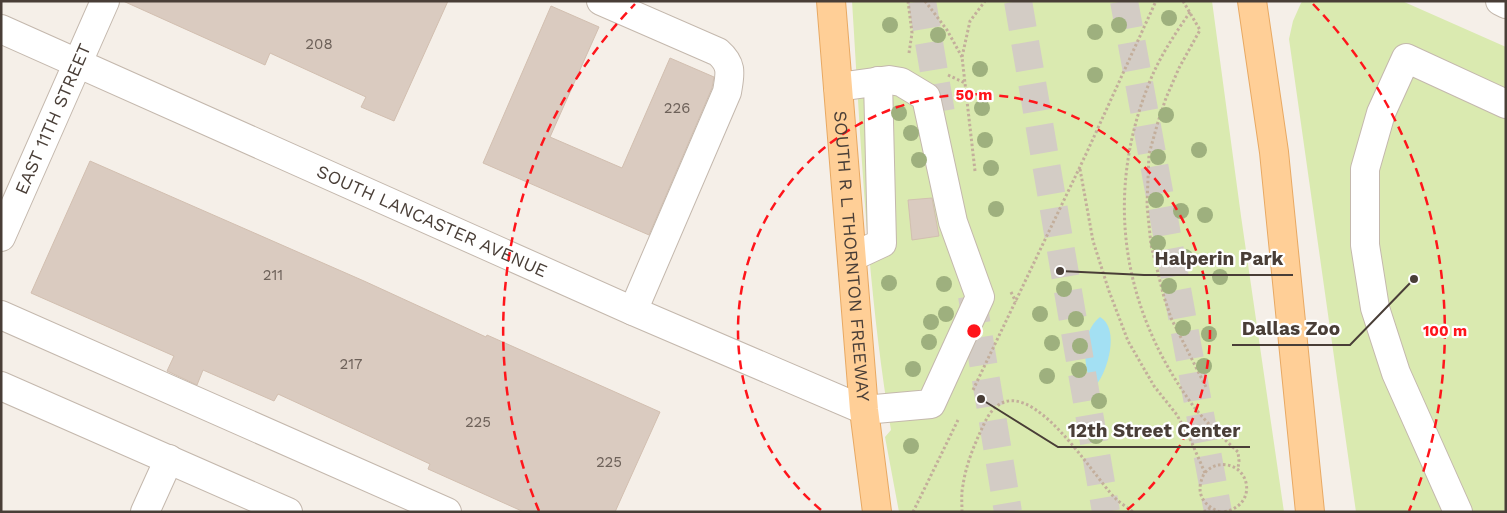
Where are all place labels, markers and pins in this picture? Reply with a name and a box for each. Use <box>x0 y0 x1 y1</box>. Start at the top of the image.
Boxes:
callout: Halperin Park <box>1144 241 1293 275</box>
callout: Dallas Zoo <box>1232 311 1350 345</box>
centre of rings <box>965 322 983 340</box>
callout: 12th Street Center <box>1058 413 1250 447</box>

